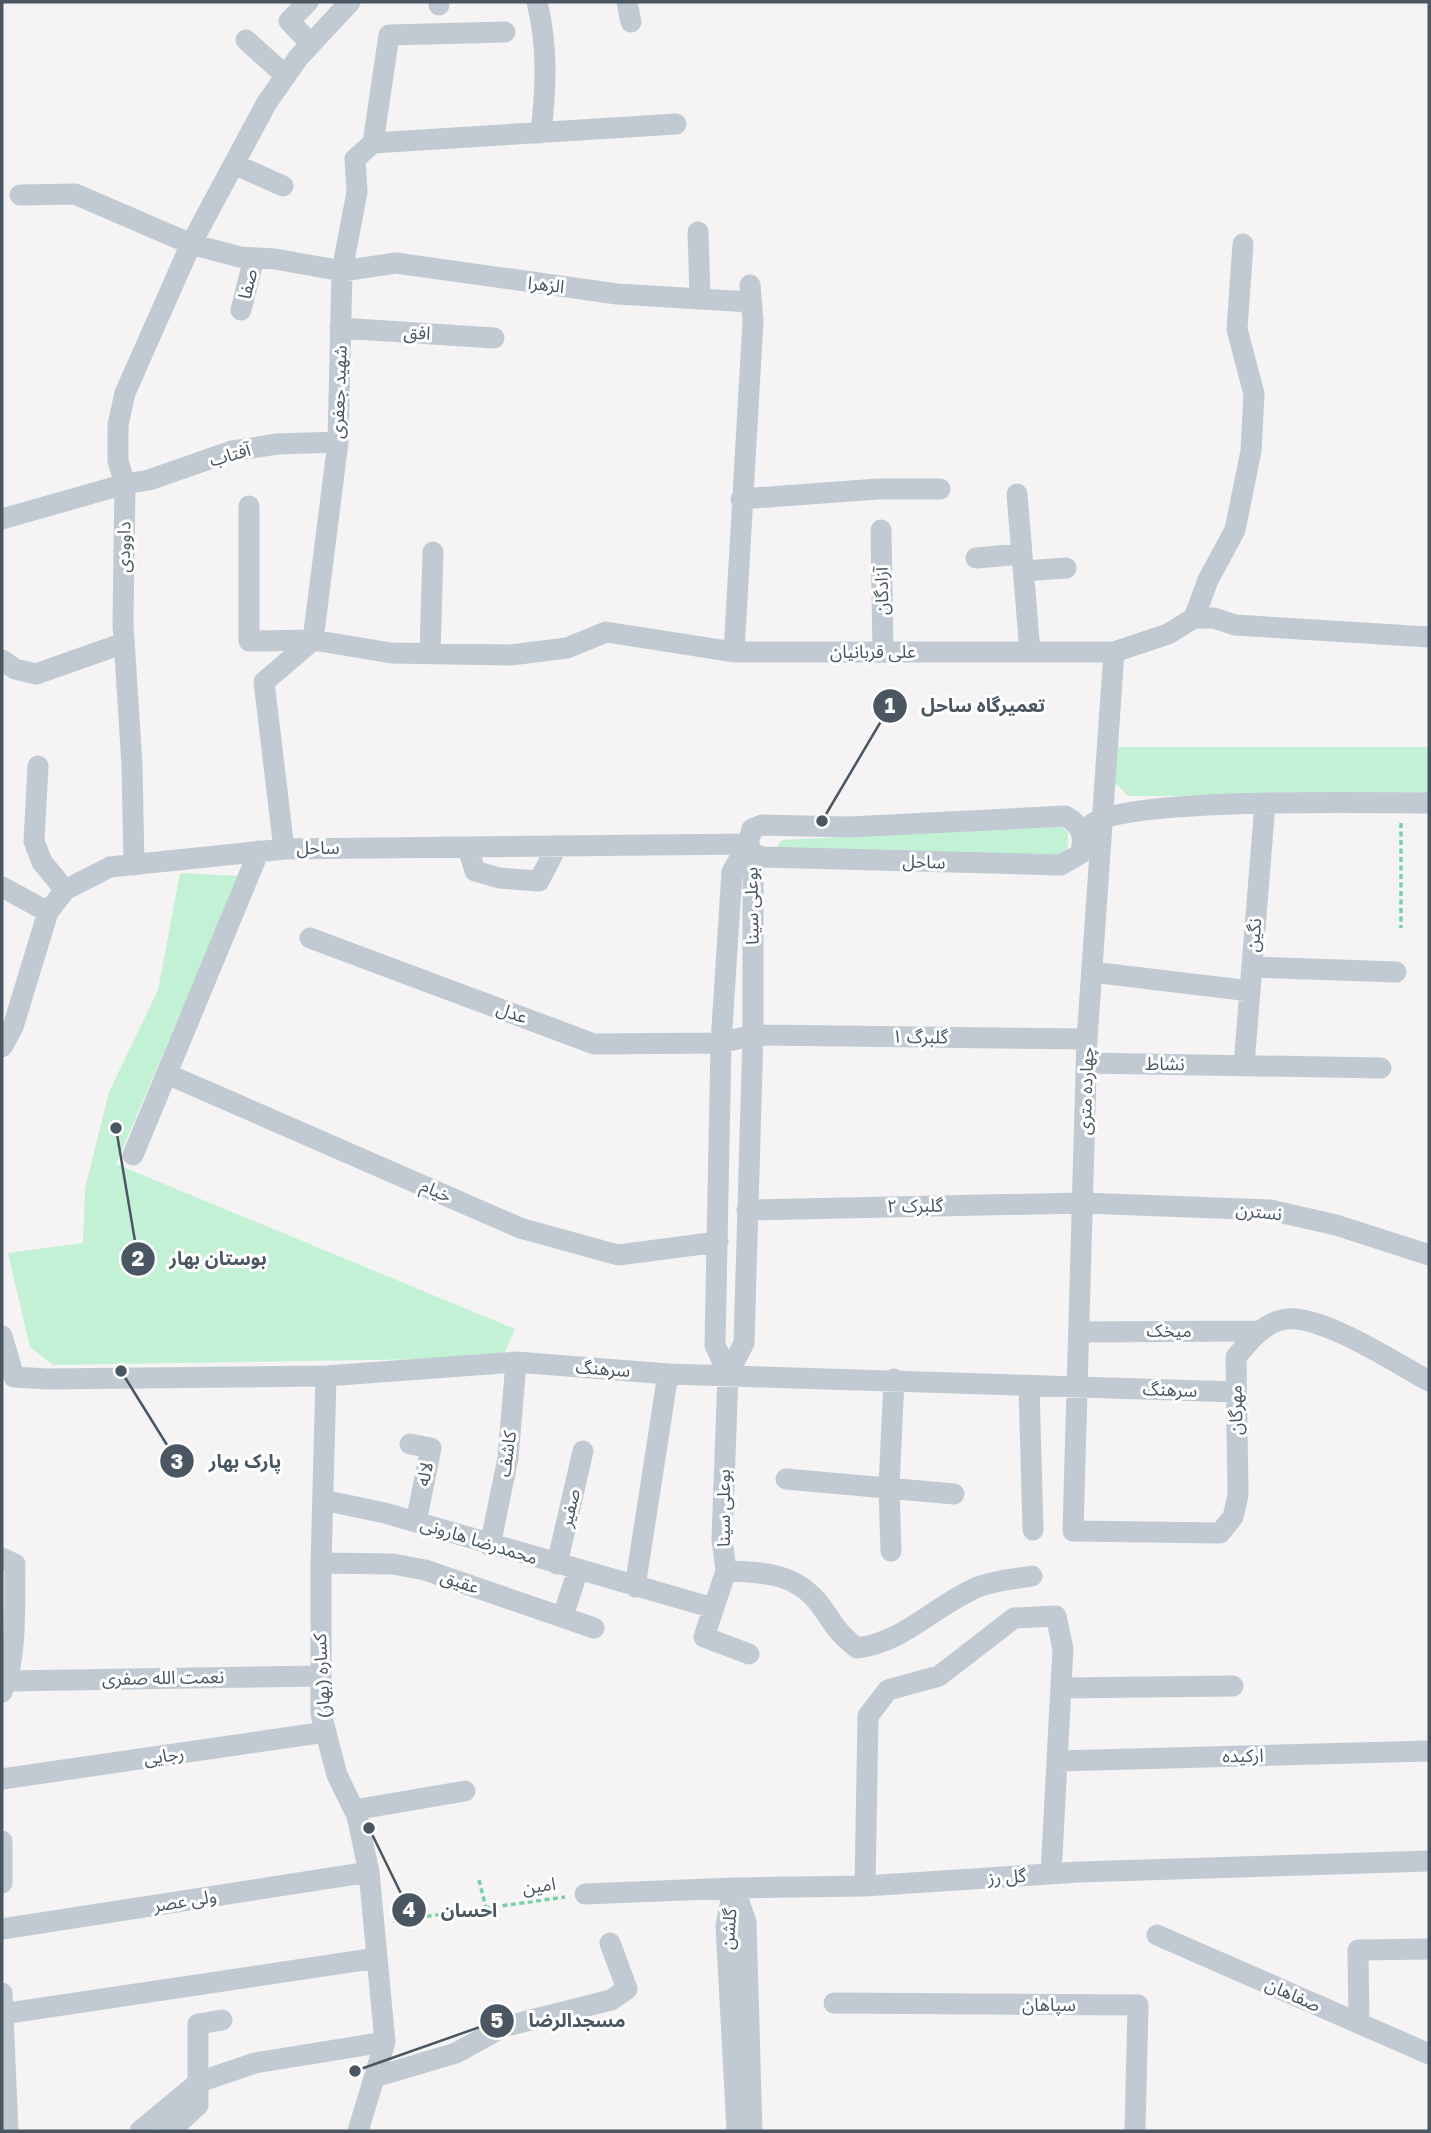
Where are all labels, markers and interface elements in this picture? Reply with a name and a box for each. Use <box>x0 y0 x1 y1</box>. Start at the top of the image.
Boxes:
street label: صفا <box>233 266 261 301</box>
street label: الزهرا <box>526 271 566 298</box>
street label: افق <box>403 320 431 345</box>
street label: شهید جعفری <box>325 345 352 439</box>
street label: آفتاب <box>206 437 254 470</box>
street label: داوودی <box>112 521 135 573</box>
street label: آزادگان <box>870 566 893 615</box>
street label: علی قربانیان <box>830 640 916 663</box>
callout: تعمیرگاه ساحل <box>872 686 1059 726</box>
text: 1 <box>885 692 896 718</box>
text: تعمیرگاه ساحل <box>921 693 1045 717</box>
street label: ساحل <box>296 836 340 859</box>
street label: ساحل <box>902 849 946 874</box>
street label: بوعلی سینا <box>739 867 764 945</box>
street label: نگین <box>1241 917 1266 953</box>
street label: عدل <box>494 996 531 1029</box>
street label: گلبرگ ۱ <box>892 1025 949 1048</box>
street label: چهارده متری <box>1072 1046 1099 1136</box>
street label: نشاط <box>1145 1052 1185 1074</box>
street label: خیام <box>416 1174 455 1210</box>
street label: گلبرک ۲ <box>887 1194 944 1217</box>
street label: نسترن <box>1235 1198 1283 1225</box>
callout: بوستان بهار <box>120 1239 280 1279</box>
text: 2 <box>132 1245 145 1271</box>
text: بوستان بهار <box>168 1246 267 1270</box>
street label: میخک <box>1146 1319 1192 1341</box>
street label: سرهنگ <box>575 1355 631 1382</box>
street label: سرهنگ <box>1142 1377 1198 1402</box>
street label: مهرگان <box>1224 1385 1247 1435</box>
street label: کاشف <box>492 1429 520 1478</box>
callout: پارک بهار <box>159 1441 295 1481</box>
text: 3 <box>171 1448 183 1474</box>
text: پارک بهار <box>208 1449 281 1474</box>
street label: لاله <box>411 1460 437 1488</box>
street label: بوعلی سینا <box>712 1469 735 1547</box>
street label: صفیر <box>554 1486 585 1530</box>
street label: محمدرضا هارونی <box>418 1512 540 1569</box>
street label: عقیق <box>438 1564 482 1599</box>
street label: کساره (بهار) <box>308 1632 335 1719</box>
street label: نعمت الله صفری <box>102 1665 224 1690</box>
street label: رجایی <box>142 1741 186 1770</box>
street label: ارکیده <box>1222 1744 1264 1767</box>
street label: گل رز <box>986 1864 1027 1889</box>
street label: امین <box>521 1872 557 1899</box>
street label: ولی عصر <box>151 1884 218 1917</box>
callout: احسان <box>392 1890 512 1930</box>
text: 4 <box>402 1896 416 1922</box>
text: احسان <box>441 1898 497 1921</box>
street label: گلشن <box>716 1907 741 1950</box>
street label: صفاهان <box>1262 1972 1325 2017</box>
street label: سپاهان <box>1022 1993 1076 2016</box>
callout: مسجدالرضا <box>479 2001 639 2041</box>
text: 5 <box>491 2007 504 2033</box>
text: مسجدالرضا <box>528 2008 626 2032</box>

